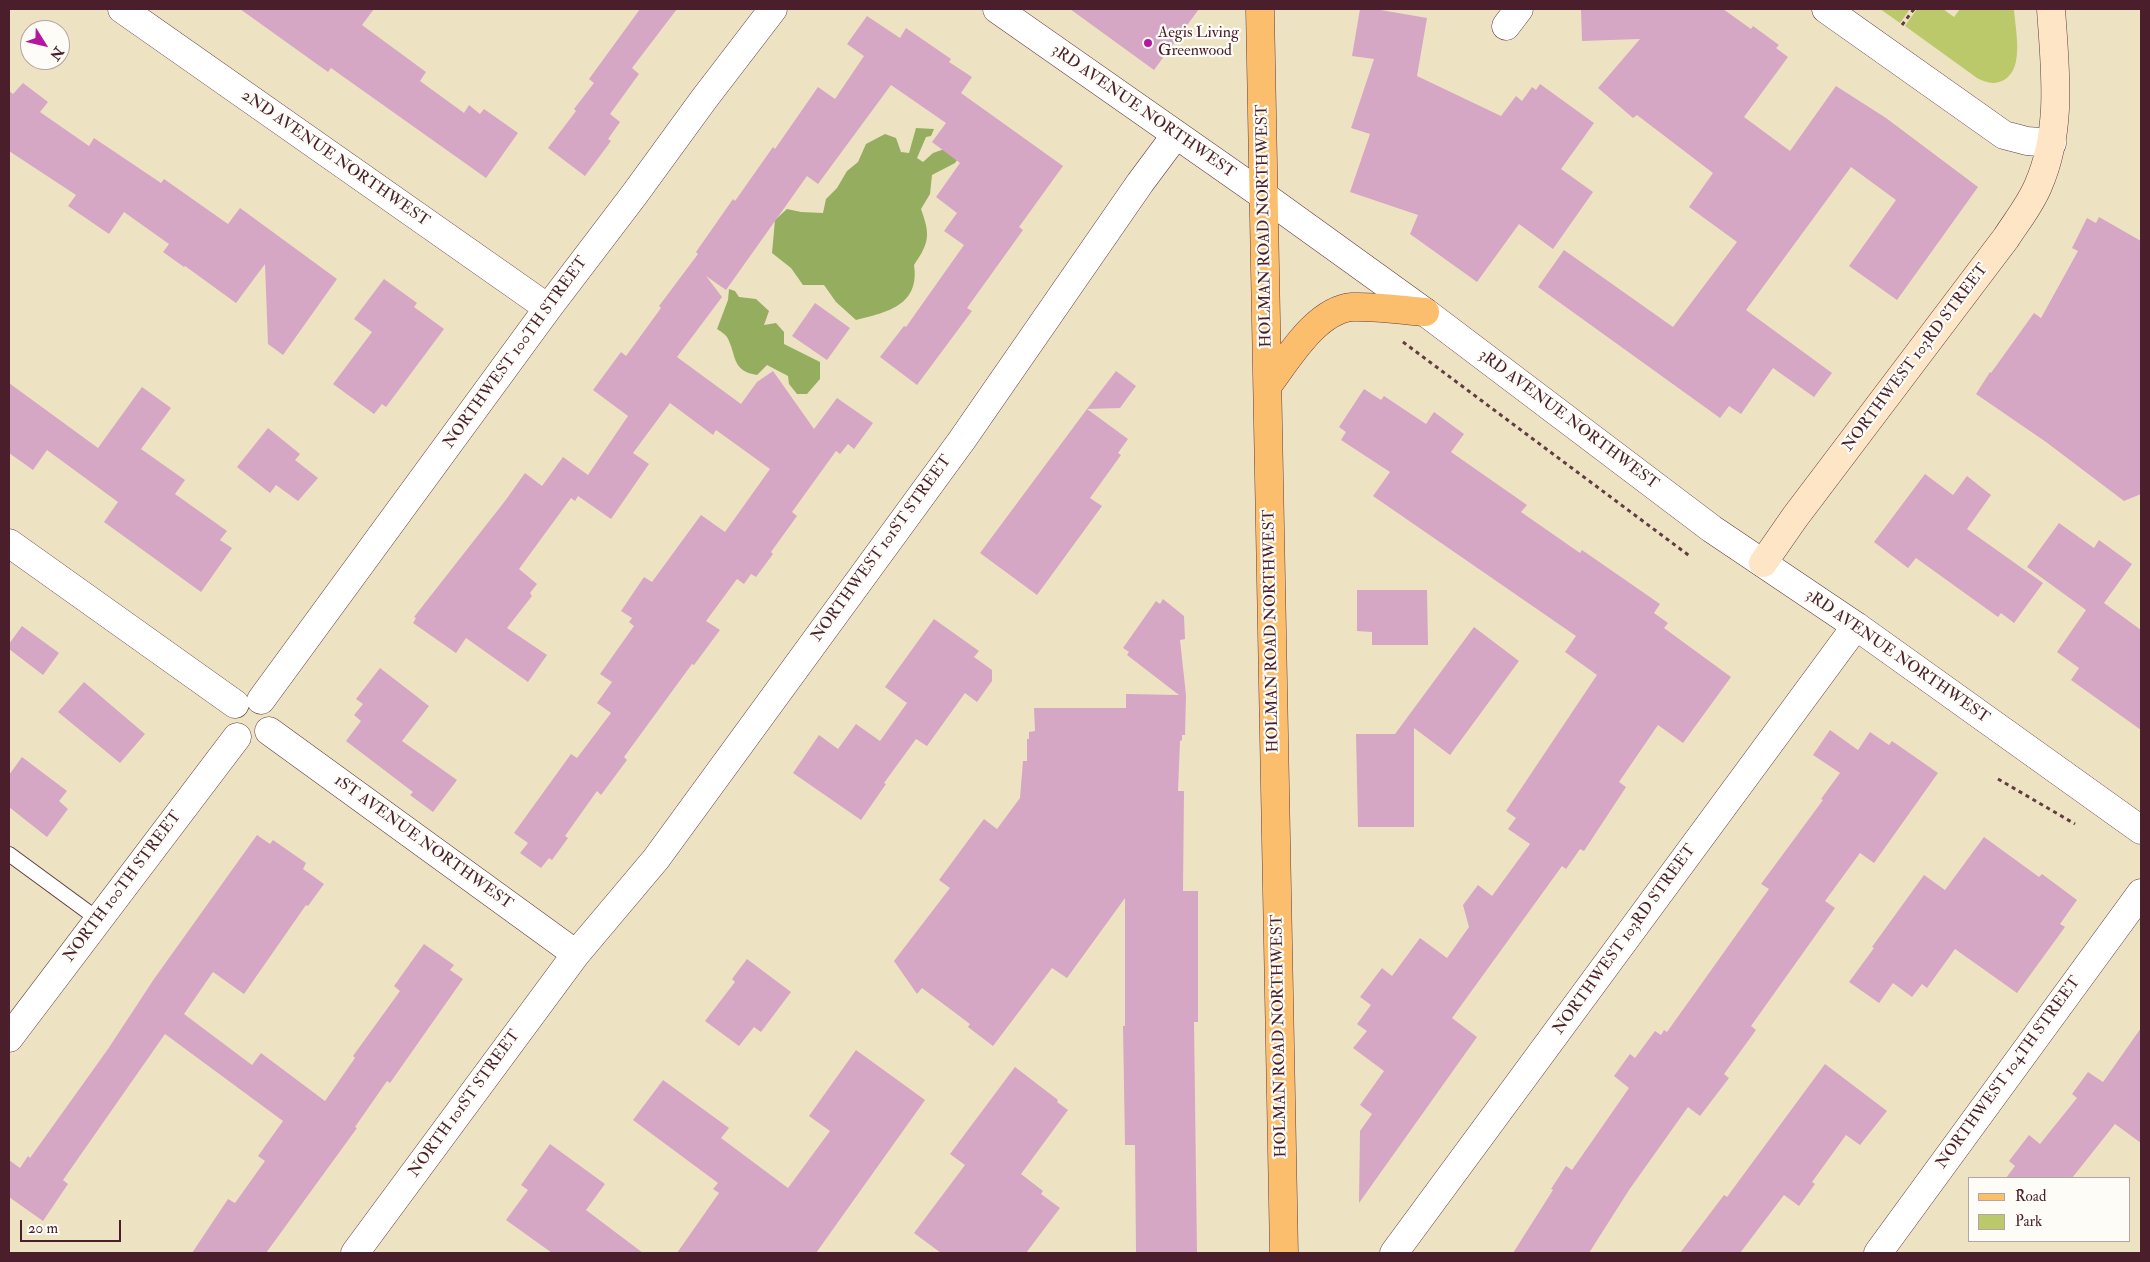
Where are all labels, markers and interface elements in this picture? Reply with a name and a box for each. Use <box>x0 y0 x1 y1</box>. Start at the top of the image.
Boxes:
north arrow <box>20 20 70 70</box>
place label: Aegis Living Greenwood <box>1158 24 1239 62</box>
marker: Aegis Living Greenwood <box>1142 37 1154 49</box>
street label: 3RD AVENUE NORTHWEST <box>1047 41 1239 183</box>
text: N <box>46 43 67 64</box>
street label: 2ND AVENUE NORTHWEST <box>237 87 433 231</box>
street label: HOLMAN ROAD NORTHWEST <box>1253 104 1277 348</box>
street label: NORTHWEST 100TH STREET <box>440 253 592 453</box>
street label: NORTHWEST 103RD STREET <box>1839 260 1993 456</box>
street label: 3RD AVENUE NORTHWEST <box>1474 346 1662 494</box>
street label: NORTHWEST 101ST STREET <box>808 452 956 646</box>
street label: HOLMAN ROAD NORTHWEST <box>1260 509 1284 753</box>
street label: 3RD AVENUE NORTHWEST <box>1801 586 1993 728</box>
street label: 1ST AVENUE NORTHWEST <box>330 772 516 914</box>
street label: NORTH 100TH STREET <box>60 808 186 966</box>
street label: NORTHWEST 103RD STREET <box>1550 841 1700 1039</box>
street label: HOLMAN ROAD NORTHWEST <box>1268 914 1292 1158</box>
street label: NORTHWEST 104TH STREET <box>1933 973 2085 1173</box>
street label: NORTH 101ST STREET <box>405 1027 525 1181</box>
legend <box>1968 1177 2130 1242</box>
text: Road <box>2015 1187 2046 1206</box>
scale bar <box>22 1210 124 1242</box>
text: Park <box>2015 1212 2042 1231</box>
text: 20 m <box>28 1219 58 1238</box>

